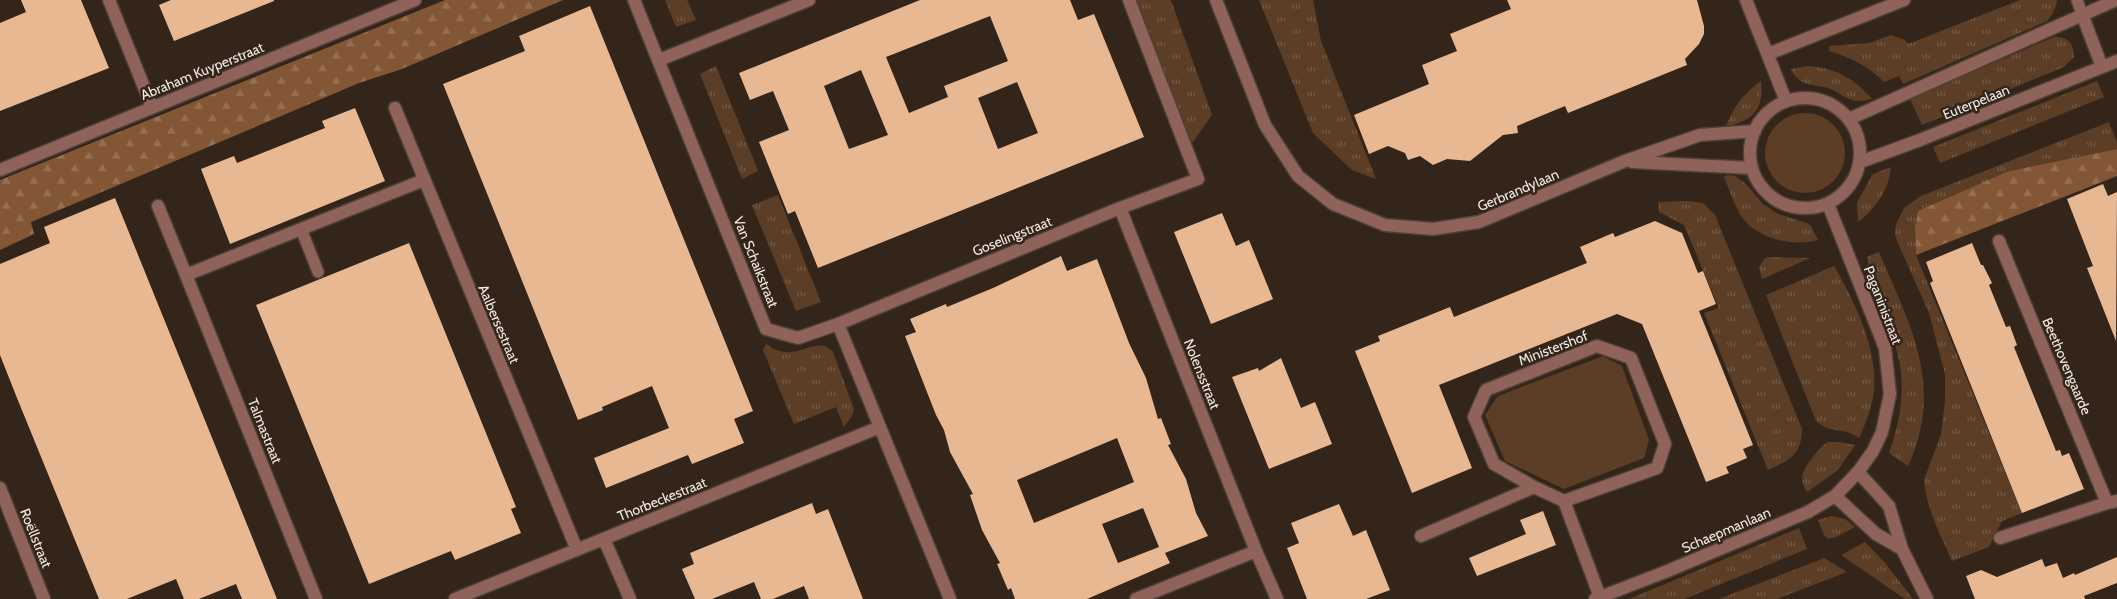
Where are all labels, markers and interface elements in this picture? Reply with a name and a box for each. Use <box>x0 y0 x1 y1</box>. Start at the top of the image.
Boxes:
street label: Abraham Kuyperstraat <box>138 38 267 104</box>
street label: Euterpelaan <box>1940 80 2012 124</box>
street label: Gerbrandylaan <box>1474 165 1562 215</box>
street label: Goselingstraat <box>970 212 1055 260</box>
street label: Van Schaikstraat <box>730 214 783 310</box>
street label: Paganinistraat <box>1860 263 1906 347</box>
street label: Aalbersestraat <box>474 282 524 366</box>
street label: Beethovengaarde <box>2038 315 2096 417</box>
street label: Ministershof <box>1516 326 1590 369</box>
street label: Nolensstraat <box>1180 336 1224 412</box>
street label: Talmastraat <box>244 396 286 466</box>
street label: Thorbeckestraat <box>615 473 709 525</box>
street label: Schaepmanlaan <box>1679 503 1773 557</box>
street label: Roëllstraat <box>16 506 56 571</box>

